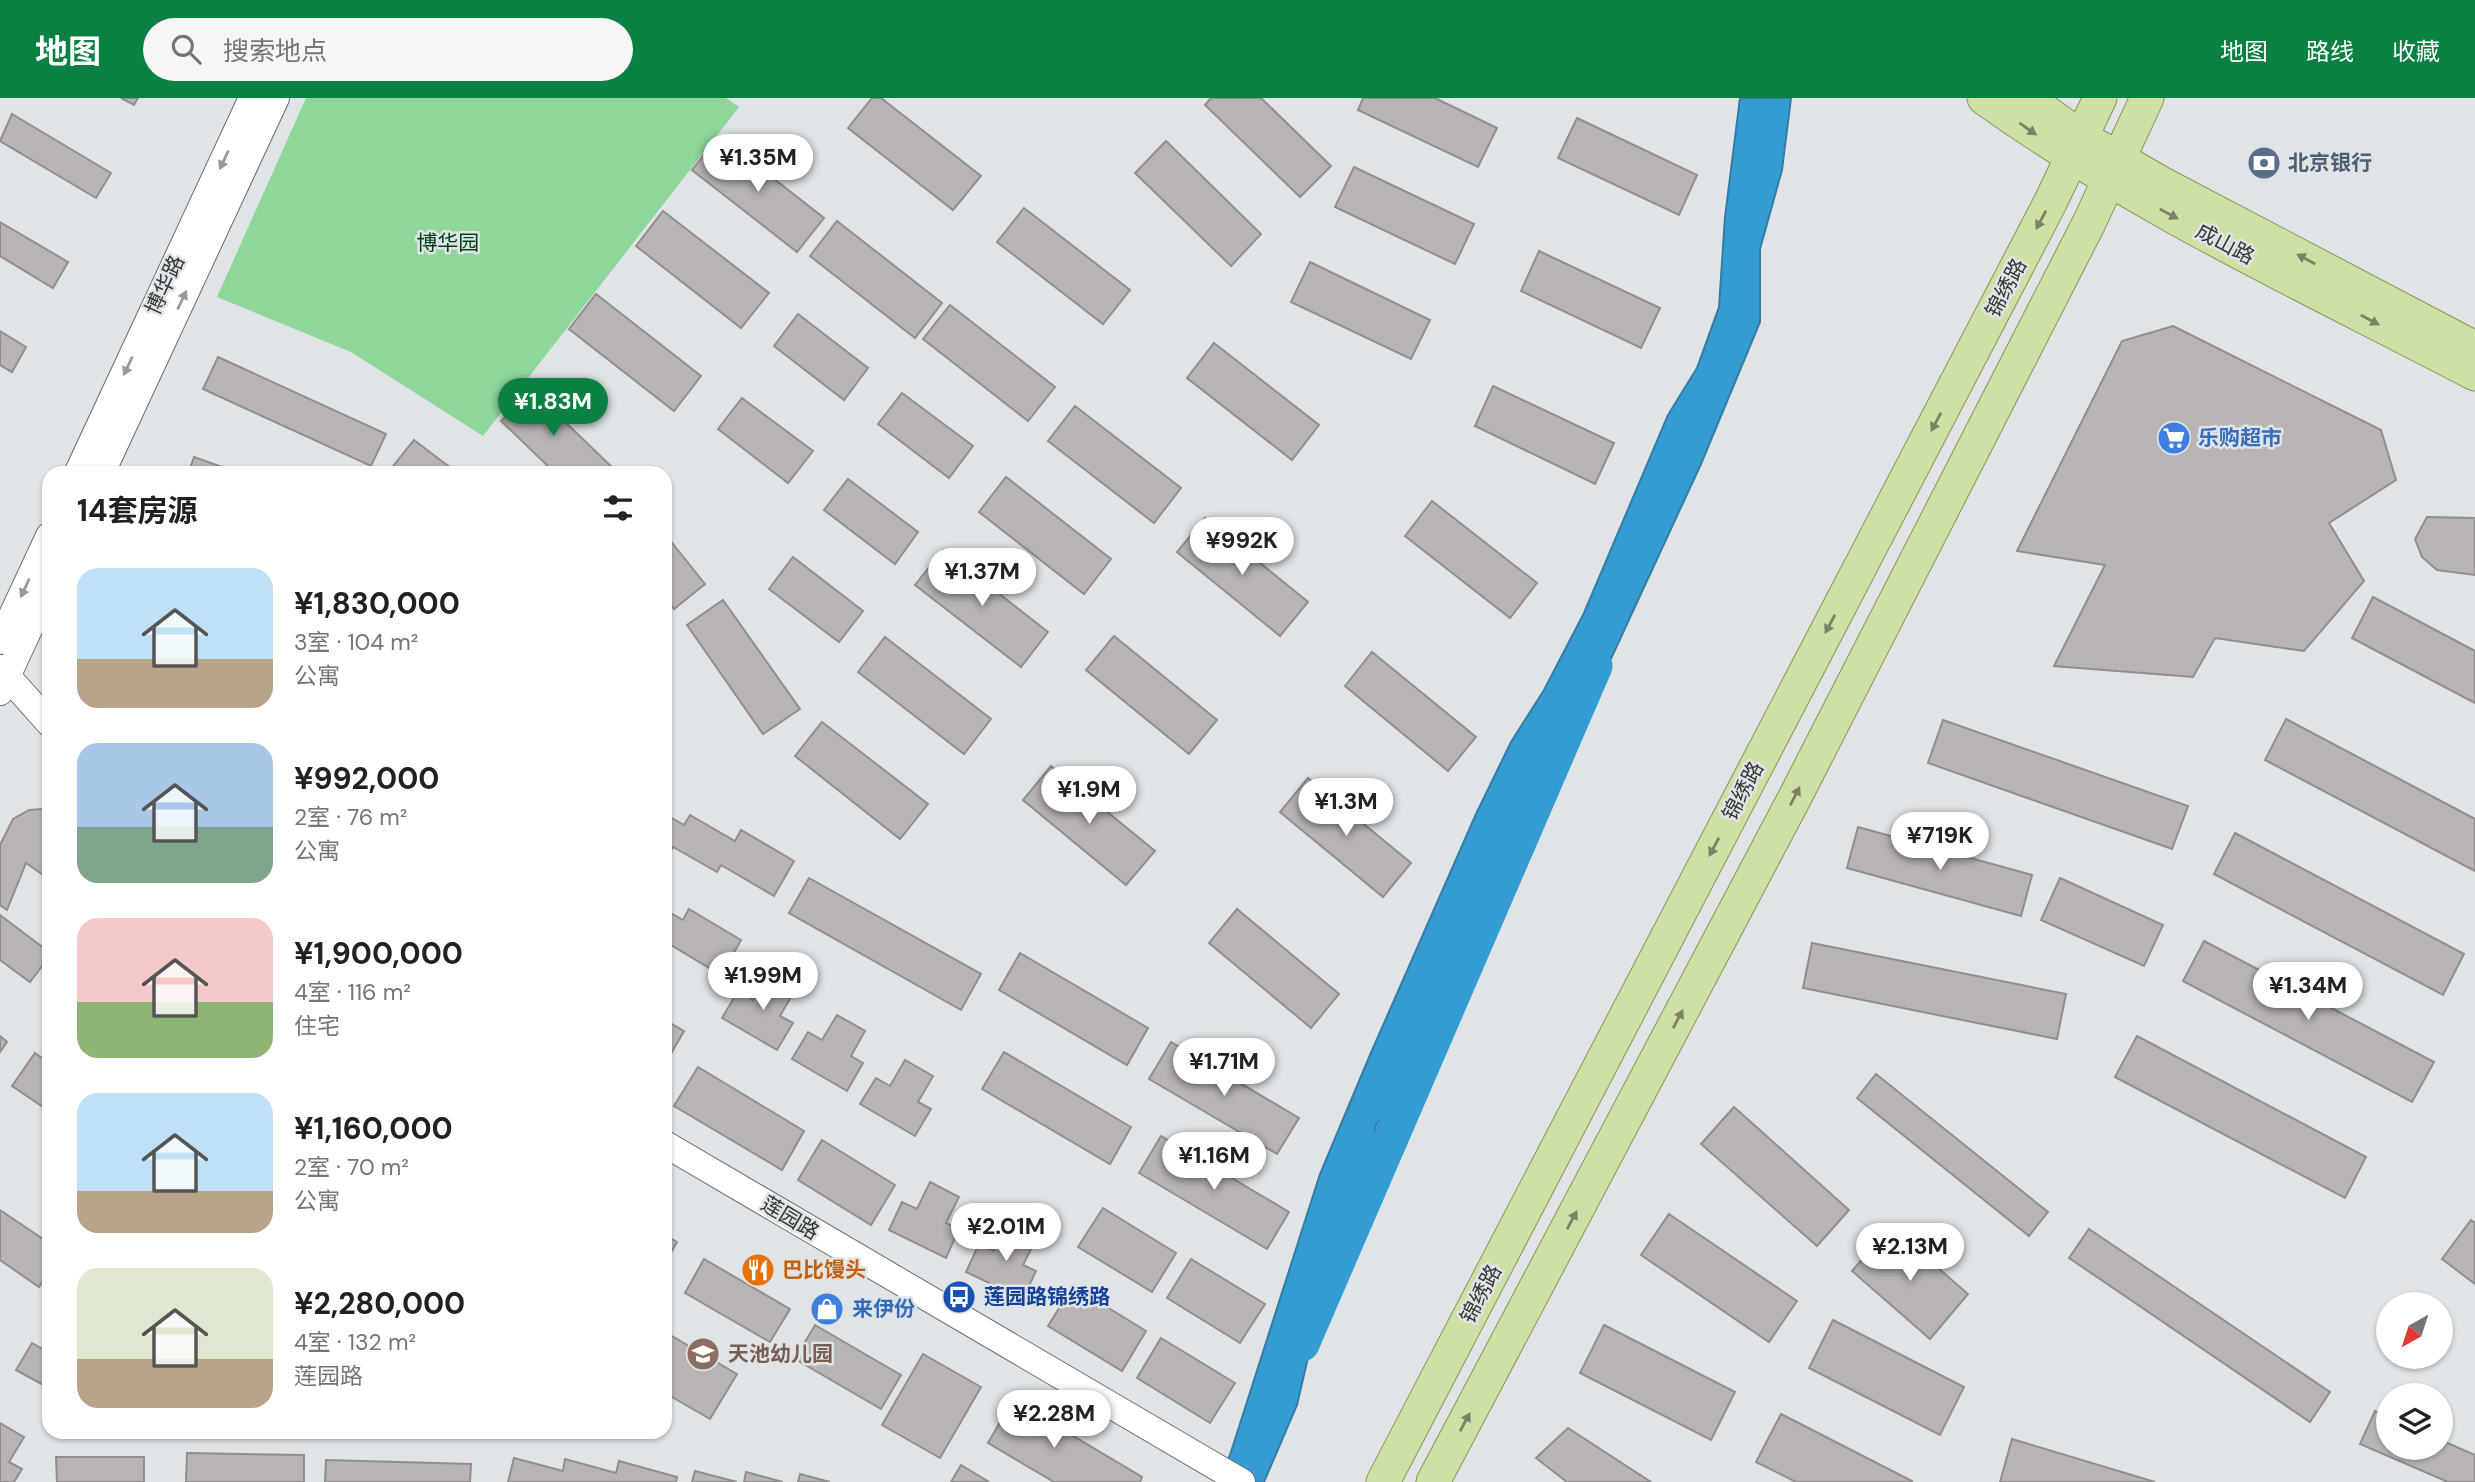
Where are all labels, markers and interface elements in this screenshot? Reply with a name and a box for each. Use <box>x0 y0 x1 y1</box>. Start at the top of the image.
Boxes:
search box <box>143 18 633 81</box>
text: 地图 <box>35 30 101 73</box>
icon: search <box>167 30 205 68</box>
text: 搜索地点 <box>223 34 327 68</box>
text: 地图 <box>2220 36 2268 67</box>
text: 路线 <box>2306 36 2354 67</box>
text: 收藏 <box>2392 36 2440 67</box>
one-way arrow <box>2019 122 2037 136</box>
pin: ¥1.35M <box>701 134 815 194</box>
text: ¥1.35M <box>719 142 797 172</box>
bank icon: 北京银行 <box>2245 144 2283 182</box>
place label: 北京银行 <box>2288 149 2372 177</box>
one-way arrow <box>218 150 230 170</box>
one-way arrow <box>2159 208 2179 220</box>
one-way arrow <box>2035 211 2047 230</box>
street label: 成山路 <box>2191 217 2259 271</box>
park label: 博华园 <box>417 229 480 257</box>
street label: 博华路 <box>139 251 191 319</box>
street label: 锦绣路 <box>1979 254 2033 322</box>
one-way arrow <box>2296 254 2316 265</box>
one-way arrow <box>177 289 188 310</box>
one-way arrow <box>2361 313 2381 325</box>
one-way arrow <box>122 356 134 376</box>
pin: ¥1.83M <box>496 378 610 438</box>
text: ¥1.83M <box>514 386 592 416</box>
one-way arrow <box>1930 412 1941 432</box>
supermarket icon: 乐购超市 <box>2155 419 2193 457</box>
place label: 乐购超市 <box>2198 424 2282 452</box>
icon: filters <box>599 489 637 527</box>
text: 14套房源 <box>77 491 197 530</box>
pin: ¥992K <box>1193 518 1291 577</box>
text: ¥992K <box>1206 525 1278 555</box>
pin: ¥1.37M <box>925 548 1039 608</box>
text: ¥1.37M <box>944 556 1020 586</box>
one-way arrow <box>19 578 30 599</box>
text: ¥1,830,000 <box>294 584 460 623</box>
icon: home <box>133 596 217 680</box>
one-way arrow <box>1825 614 1836 634</box>
text: 3室 · 104 m² <box>294 627 418 657</box>
text: 公寓 <box>294 661 340 691</box>
street label: 锦绣路 <box>1716 757 1770 825</box>
text: ¥992,000 <box>294 759 439 798</box>
pin: ¥1.9M <box>1040 766 1138 826</box>
icon: home <box>133 771 217 855</box>
text: ¥1.9M <box>1057 774 1121 804</box>
pin: ¥1.3M <box>1297 778 1395 838</box>
text: ¥1.3M <box>1314 786 1378 816</box>
one-way arrow <box>1789 786 1801 806</box>
text: 2室 · 76 m² <box>294 802 407 832</box>
pin: ¥719K <box>1891 812 1989 872</box>
text: ¥719K <box>1907 820 1973 850</box>
text: 公寓 <box>294 836 340 866</box>
one-way arrow <box>1708 837 1719 857</box>
text: ¥1,900,000 <box>294 934 463 973</box>
icon: home <box>133 946 217 1030</box>
pin: ¥1.99M <box>706 953 820 1012</box>
text: ¥1.99M <box>724 960 802 990</box>
pin: ¥1.34M <box>2251 962 2365 1022</box>
text: ¥1.34M <box>2269 970 2347 1000</box>
text: 4室 · 116 m² <box>294 977 411 1007</box>
one-way arrow <box>1672 1009 1684 1029</box>
text: 住宅 <box>294 1011 340 1041</box>
pin: ¥1.71M <box>1167 1038 1281 1098</box>
text: ¥1.71M <box>1189 1046 1259 1076</box>
text: ¥1,160,000 <box>294 1109 453 1148</box>
icon: home <box>133 1121 217 1205</box>
pin: ¥1.16M <box>1157 1132 1271 1192</box>
text: ¥1.16M <box>1178 1140 1250 1170</box>
text: 2室 · 70 m² <box>294 1152 409 1182</box>
text: 公寓 <box>294 1186 340 1216</box>
street label: 莲园路 <box>756 1190 824 1246</box>
pin: ¥2.01M <box>949 1204 1063 1263</box>
one-way arrow <box>1565 1210 1577 1230</box>
text: ¥2.01M <box>967 1211 1045 1241</box>
pin: ¥2.13M <box>1853 1224 1967 1283</box>
text: ¥2.13M <box>1872 1231 1948 1261</box>
restaurant icon: 巴比馒头 <box>739 1251 777 1289</box>
place label: 巴比馒头 <box>782 1256 866 1284</box>
street label: 锦绣路 <box>1454 1260 1508 1328</box>
bus stop icon: 莲园路锦绣路 <box>940 1278 978 1316</box>
place label: 莲园路锦绣路 <box>984 1283 1110 1311</box>
text: ¥2,280,000 <box>294 1284 465 1323</box>
shop icon: 来伊份 <box>808 1290 846 1328</box>
north arrow <box>2376 1292 2454 1368</box>
map controls <box>2376 1292 2453 1460</box>
place label: 来伊份 <box>852 1295 915 1323</box>
icon: home <box>133 1296 217 1380</box>
text: 4室 · 132 m² <box>294 1327 416 1357</box>
school or university icon: 天池幼儿园 <box>684 1335 722 1373</box>
place label: 天池幼儿园 <box>728 1340 833 1368</box>
text: 莲园路 <box>294 1361 363 1391</box>
button: layers <box>2376 1383 2453 1460</box>
pin: ¥2.28M <box>997 1390 1111 1450</box>
text: ¥2.28M <box>1013 1398 1095 1428</box>
one-way arrow <box>1459 1411 1471 1431</box>

